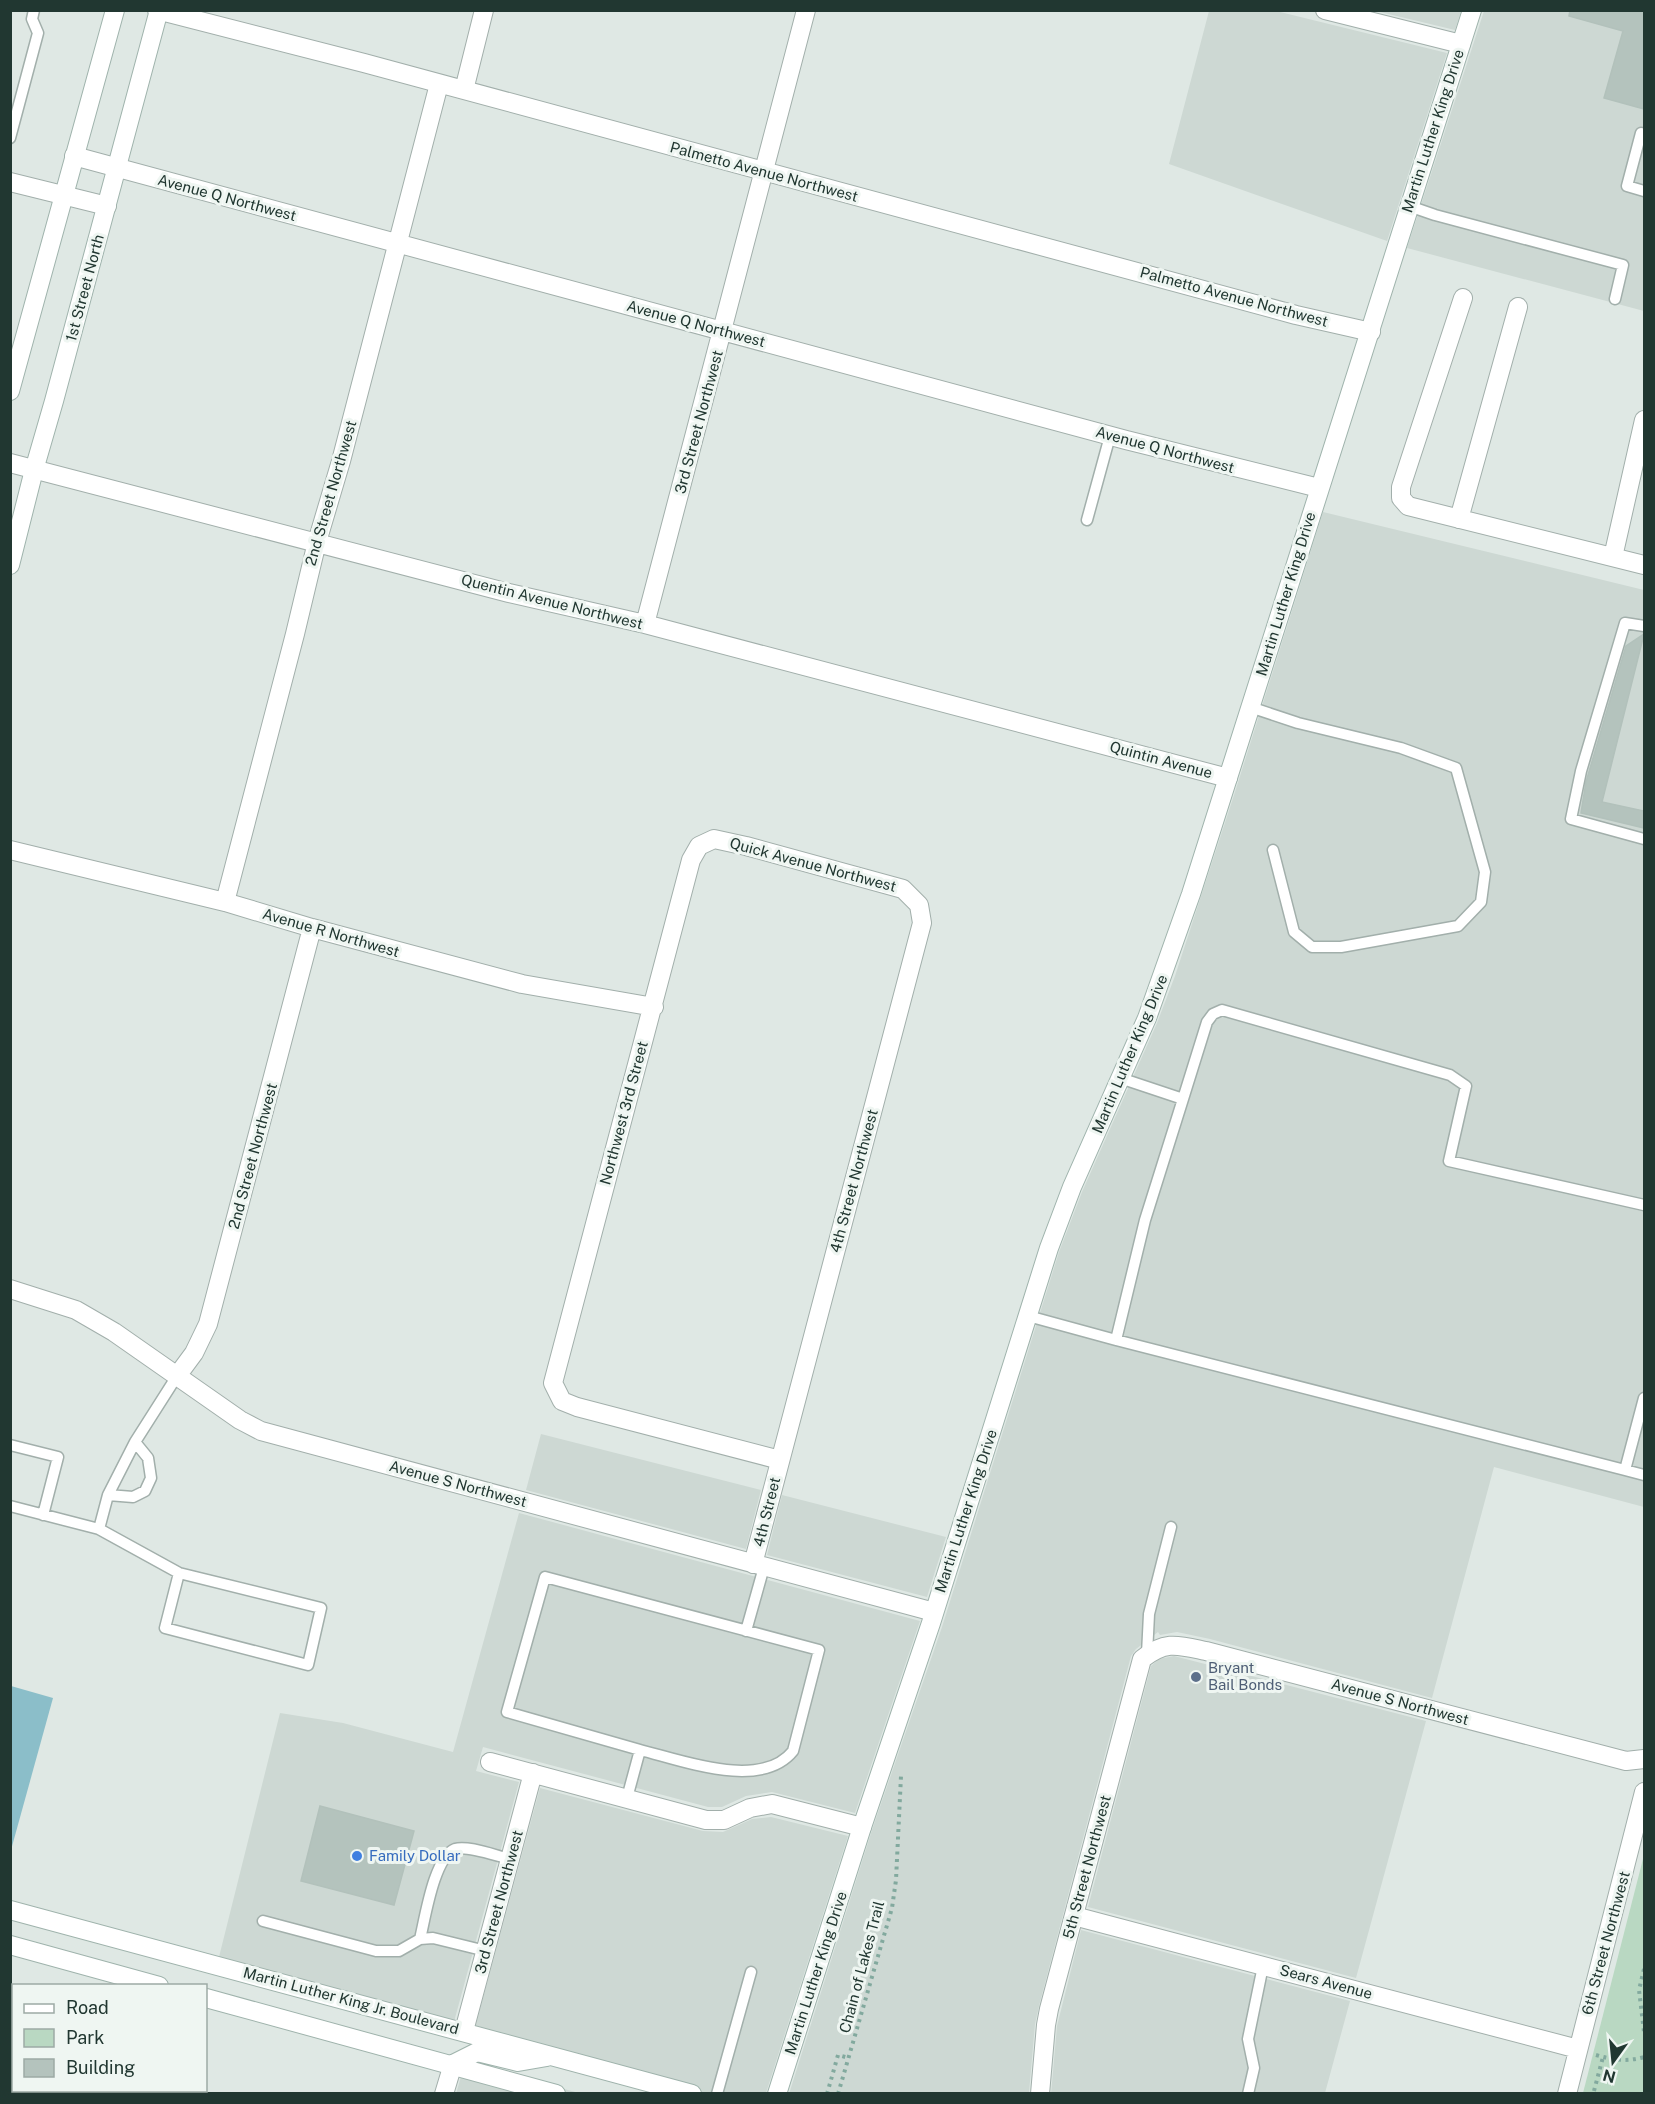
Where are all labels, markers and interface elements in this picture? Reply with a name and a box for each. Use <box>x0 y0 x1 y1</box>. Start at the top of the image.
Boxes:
street label: Martin Luther King Drive <box>1398 47 1467 215</box>
street label: Palmetto Avenue Northwest <box>668 138 860 205</box>
street label: Avenue Q Northwest <box>156 171 298 224</box>
street label: 1st Street North <box>62 232 107 343</box>
street label: Palmetto Avenue Northwest <box>1138 263 1330 330</box>
street label: Avenue Q Northwest <box>625 297 767 350</box>
street label: 3rd Street Northwest <box>671 348 726 496</box>
street label: 2nd Street Northwest <box>302 418 359 568</box>
street label: Avenue Q Northwest <box>1094 423 1236 476</box>
street label: Martin Luther King Drive <box>1252 510 1319 678</box>
street label: Quentin Avenue Northwest <box>460 571 645 632</box>
street label: Quintin Avenue <box>1108 738 1214 781</box>
street label: Quick Avenue Northwest <box>728 834 898 895</box>
street label: Avenue R Northwest <box>261 905 402 960</box>
street label: Martin Luther King Drive <box>1088 972 1171 1136</box>
street label: Northwest 3rd Street <box>596 1039 651 1187</box>
street label: 2nd Street Northwest <box>225 1081 280 1231</box>
street label: 4th Street Northwest <box>826 1107 881 1254</box>
street label: Martin Luther King Drive <box>931 1427 1000 1595</box>
street label: Avenue S Northwest <box>388 1457 529 1510</box>
street label: 4th Street <box>750 1475 783 1549</box>
place label: Bryant Bail Bonds <box>1208 1659 1282 1693</box>
marker: Bryant Bail Bonds <box>1189 1670 1203 1684</box>
street label: Avenue S Northwest <box>1330 1675 1471 1728</box>
street label: 5th Street Northwest <box>1059 1793 1114 1941</box>
street label: 3rd Street Northwest <box>471 1828 526 1976</box>
place label: Family Dollar <box>369 1847 461 1864</box>
marker: Family Dollar <box>350 1849 364 1863</box>
street label: 6th Street Northwest <box>1578 1869 1633 2016</box>
street label: Martin Luther King Drive <box>781 1889 850 2057</box>
street label: Chain of Lakes Trail <box>836 1899 887 2035</box>
street label: Sears Avenue <box>1278 1961 1374 2002</box>
street label: Martin Luther King Jr. Boulevard <box>241 1964 461 2038</box>
legend <box>12 1984 207 2092</box>
text: Road <box>66 1997 109 2018</box>
text: Park <box>66 2027 104 2048</box>
north arrow <box>1583 2032 1643 2092</box>
text: Building <box>66 2057 135 2078</box>
text: N <box>1601 2065 1618 2087</box>

